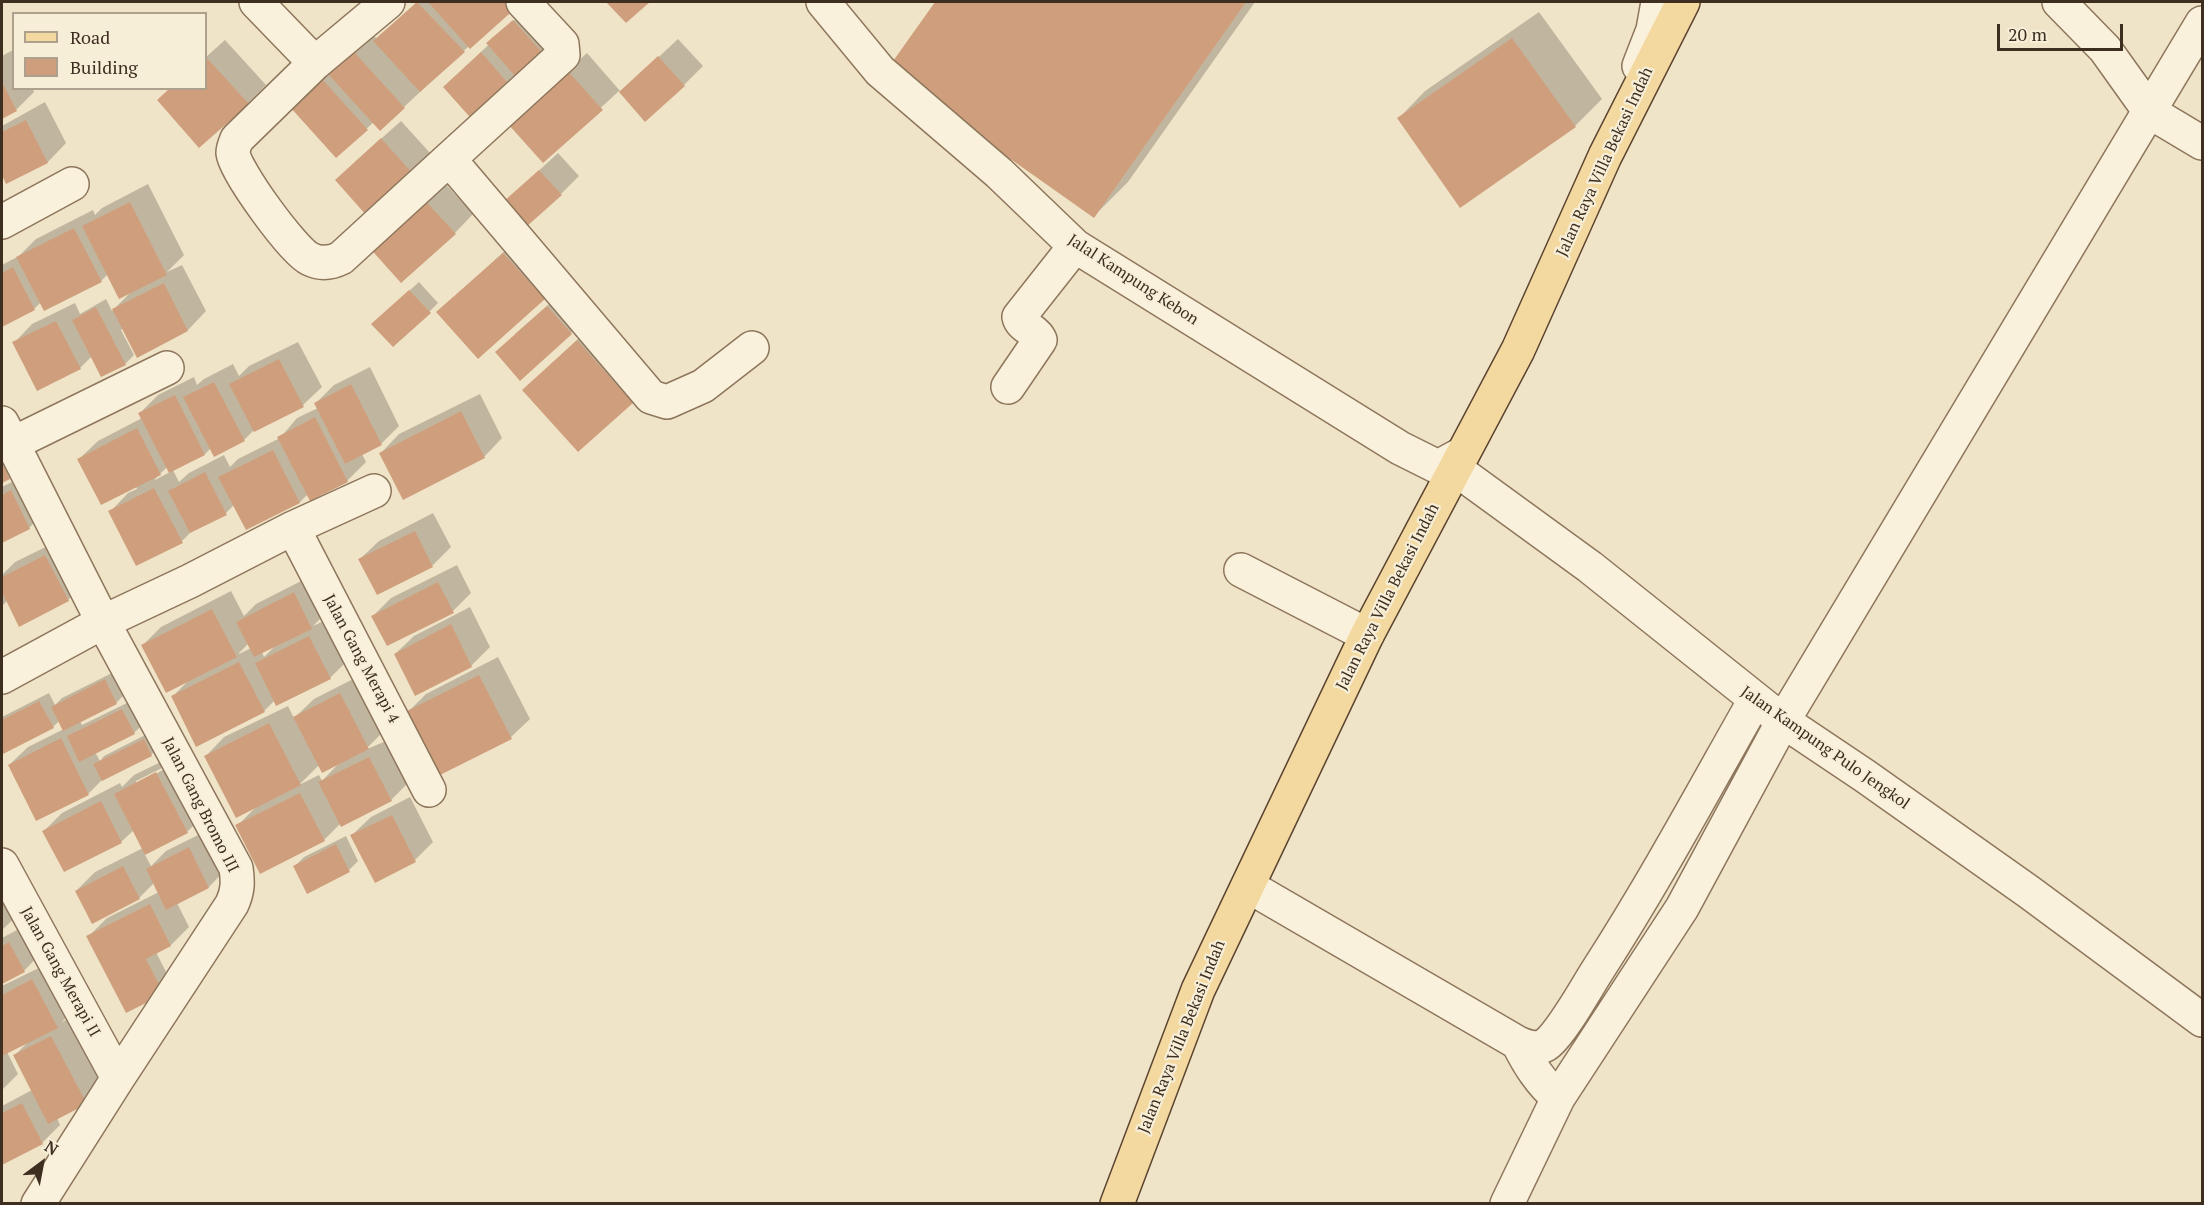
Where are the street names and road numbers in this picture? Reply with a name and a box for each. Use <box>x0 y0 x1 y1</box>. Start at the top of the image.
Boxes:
street label: Jalan Raya Villa Bekasi Indah <box>1553 64 1657 260</box>
street label: Jalal Kampung Kebon <box>1064 231 1202 329</box>
street label: Jalan Raya Villa Bekasi Indah <box>1332 500 1444 694</box>
street label: Jalan Gang Merapi 4 <box>319 591 403 727</box>
street label: Jalan Kampung Pulo Jengkol <box>1737 682 1913 814</box>
street label: Jalan Gang Bromo III <box>158 734 242 876</box>
street label: Jalan Gang Merapi II <box>16 904 104 1040</box>
street label: Jalan Raya Villa Bekasi Indah <box>1134 938 1230 1136</box>

